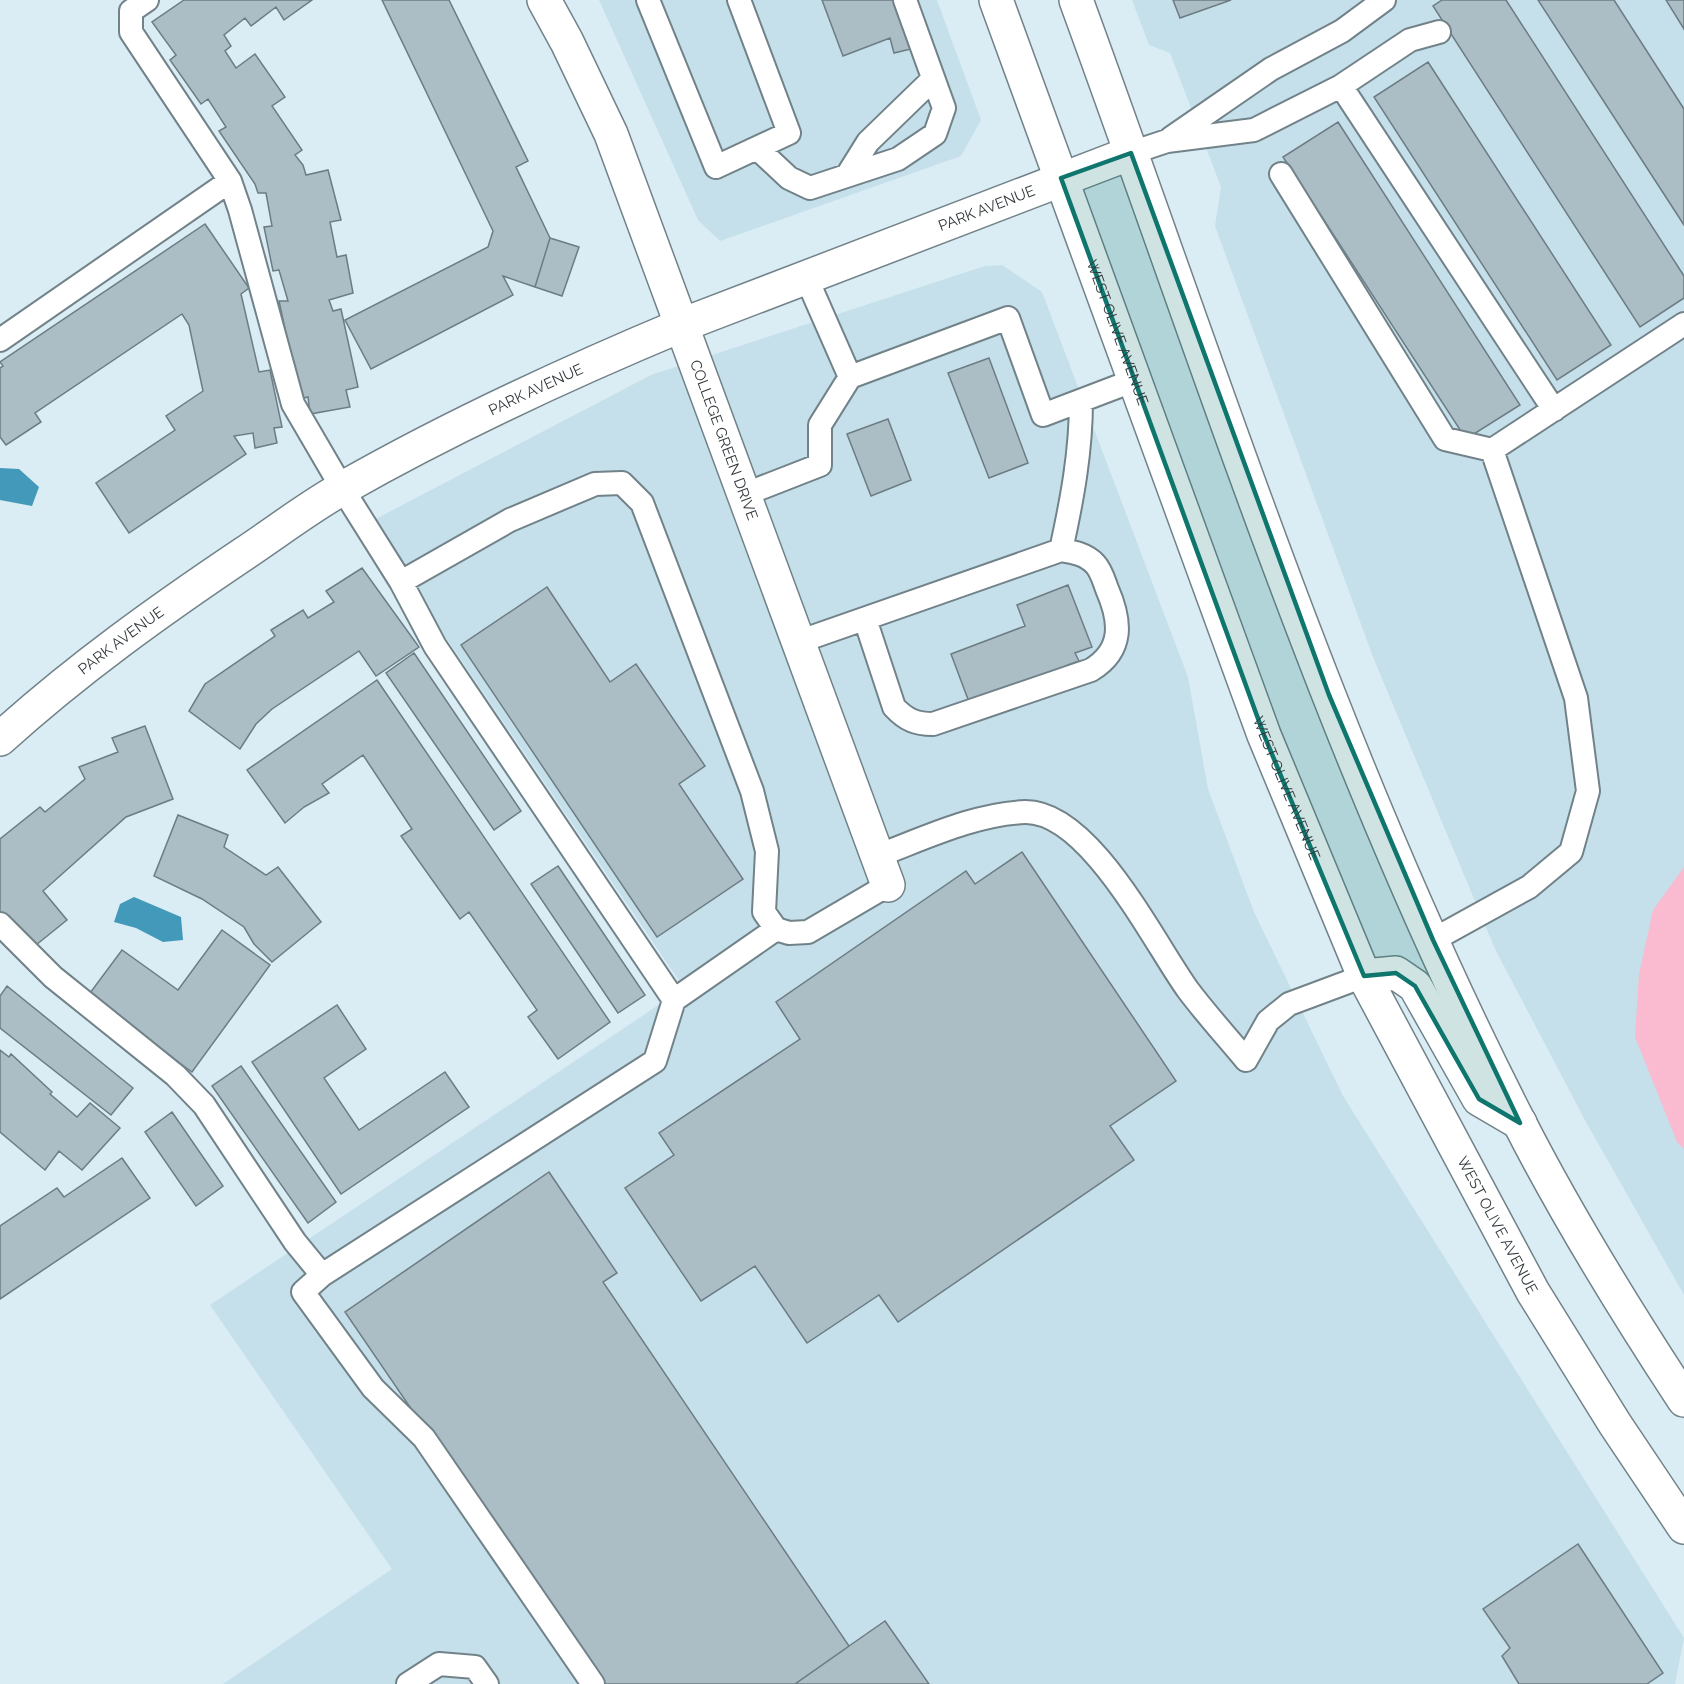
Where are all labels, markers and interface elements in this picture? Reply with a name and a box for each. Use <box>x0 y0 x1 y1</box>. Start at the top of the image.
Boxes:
street label: PARK AVENUE <box>936 182 1037 235</box>
street label: WEST OLIVE AVENUE <box>1083 257 1152 408</box>
street label: COLLEGE GREEN DRIVE <box>686 357 762 523</box>
street label: PARK AVENUE <box>486 360 586 419</box>
street label: PARK AVENUE <box>75 603 167 678</box>
street label: WEST OLIVE AVENUE <box>1249 714 1324 863</box>
street label: WEST OLIVE AVENUE <box>1453 1153 1541 1297</box>

